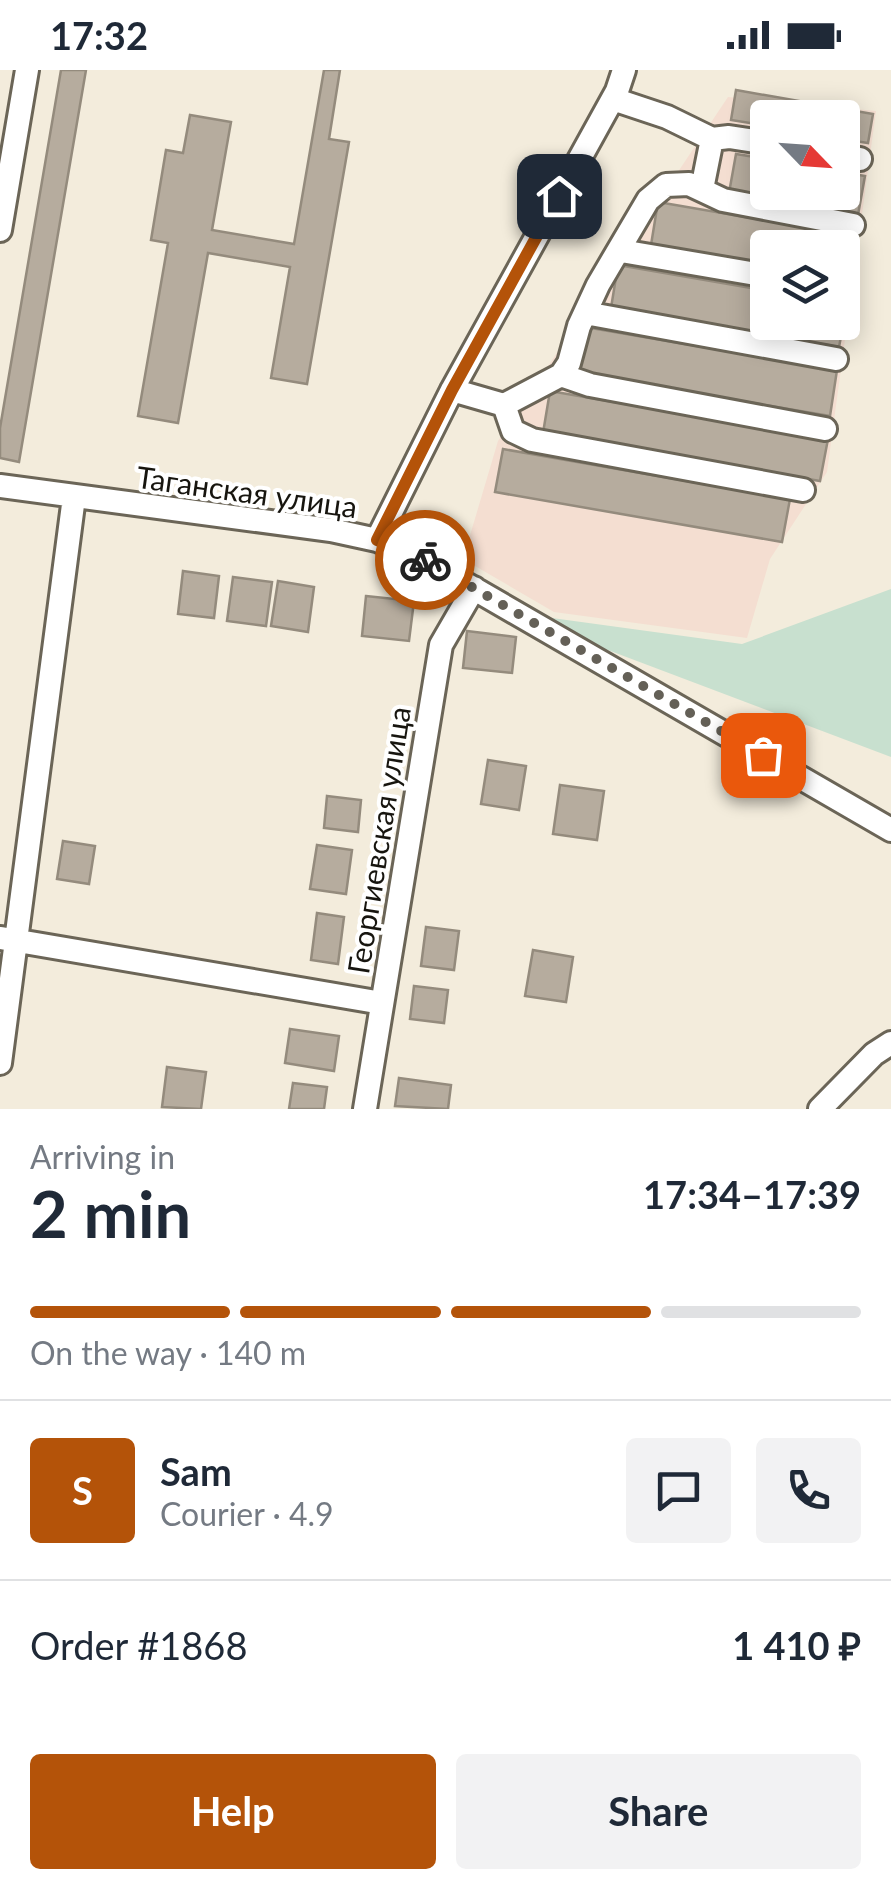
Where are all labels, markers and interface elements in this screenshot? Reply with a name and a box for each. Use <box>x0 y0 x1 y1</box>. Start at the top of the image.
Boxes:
text: 17:32 <box>50 12 148 58</box>
north arrow <box>750 100 860 210</box>
map controls <box>750 100 860 340</box>
pin <box>517 154 602 239</box>
icon: home <box>532 169 587 224</box>
button: layers <box>750 230 860 340</box>
street label: Таганская улица <box>134 458 360 524</box>
courier <box>375 510 475 610</box>
icon: bike <box>398 533 453 588</box>
street label: Георгиевская улица <box>339 704 417 976</box>
pin <box>721 713 806 798</box>
icon: bag <box>736 728 791 783</box>
text: Arriving in <box>30 1137 175 1176</box>
text: 17:34–17:39 <box>643 1171 861 1217</box>
text: 2 min <box>30 1174 191 1252</box>
text: On the way · 140 m <box>30 1333 306 1372</box>
button: chat <box>626 1438 731 1543</box>
button: phone <box>756 1438 861 1543</box>
text: Sam <box>160 1448 232 1494</box>
text: S <box>72 1467 93 1513</box>
text: Courier · 4.9 <box>160 1494 334 1533</box>
text: Order #1868 <box>30 1622 247 1668</box>
text: 1 410 ₽ <box>732 1622 861 1668</box>
button: Help <box>30 1754 436 1869</box>
button: Share <box>456 1754 861 1869</box>

